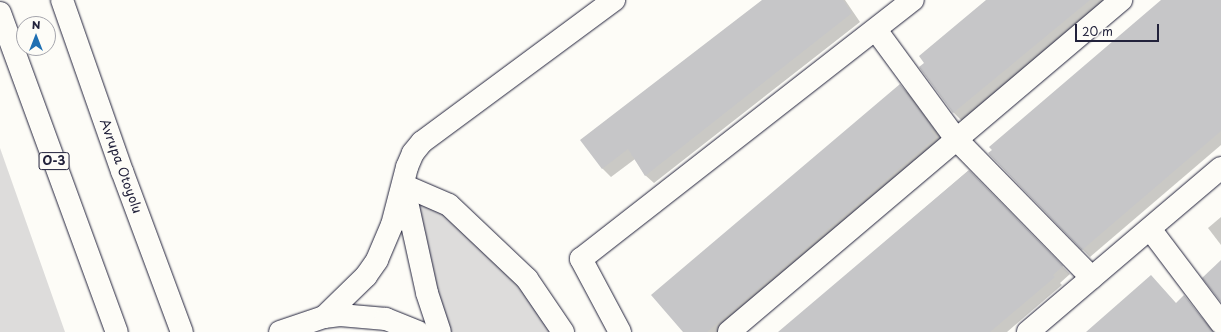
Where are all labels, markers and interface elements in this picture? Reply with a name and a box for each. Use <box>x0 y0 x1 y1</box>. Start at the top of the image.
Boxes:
north arrow <box>16 16 56 56</box>
text: N <box>32 16 40 33</box>
scale bar <box>1077 16 1161 42</box>
text: 20 m <box>1082 22 1113 40</box>
street label: Avrupa Otoyolu <box>97 117 145 215</box>
road number: O-3 <box>38 151 70 171</box>

